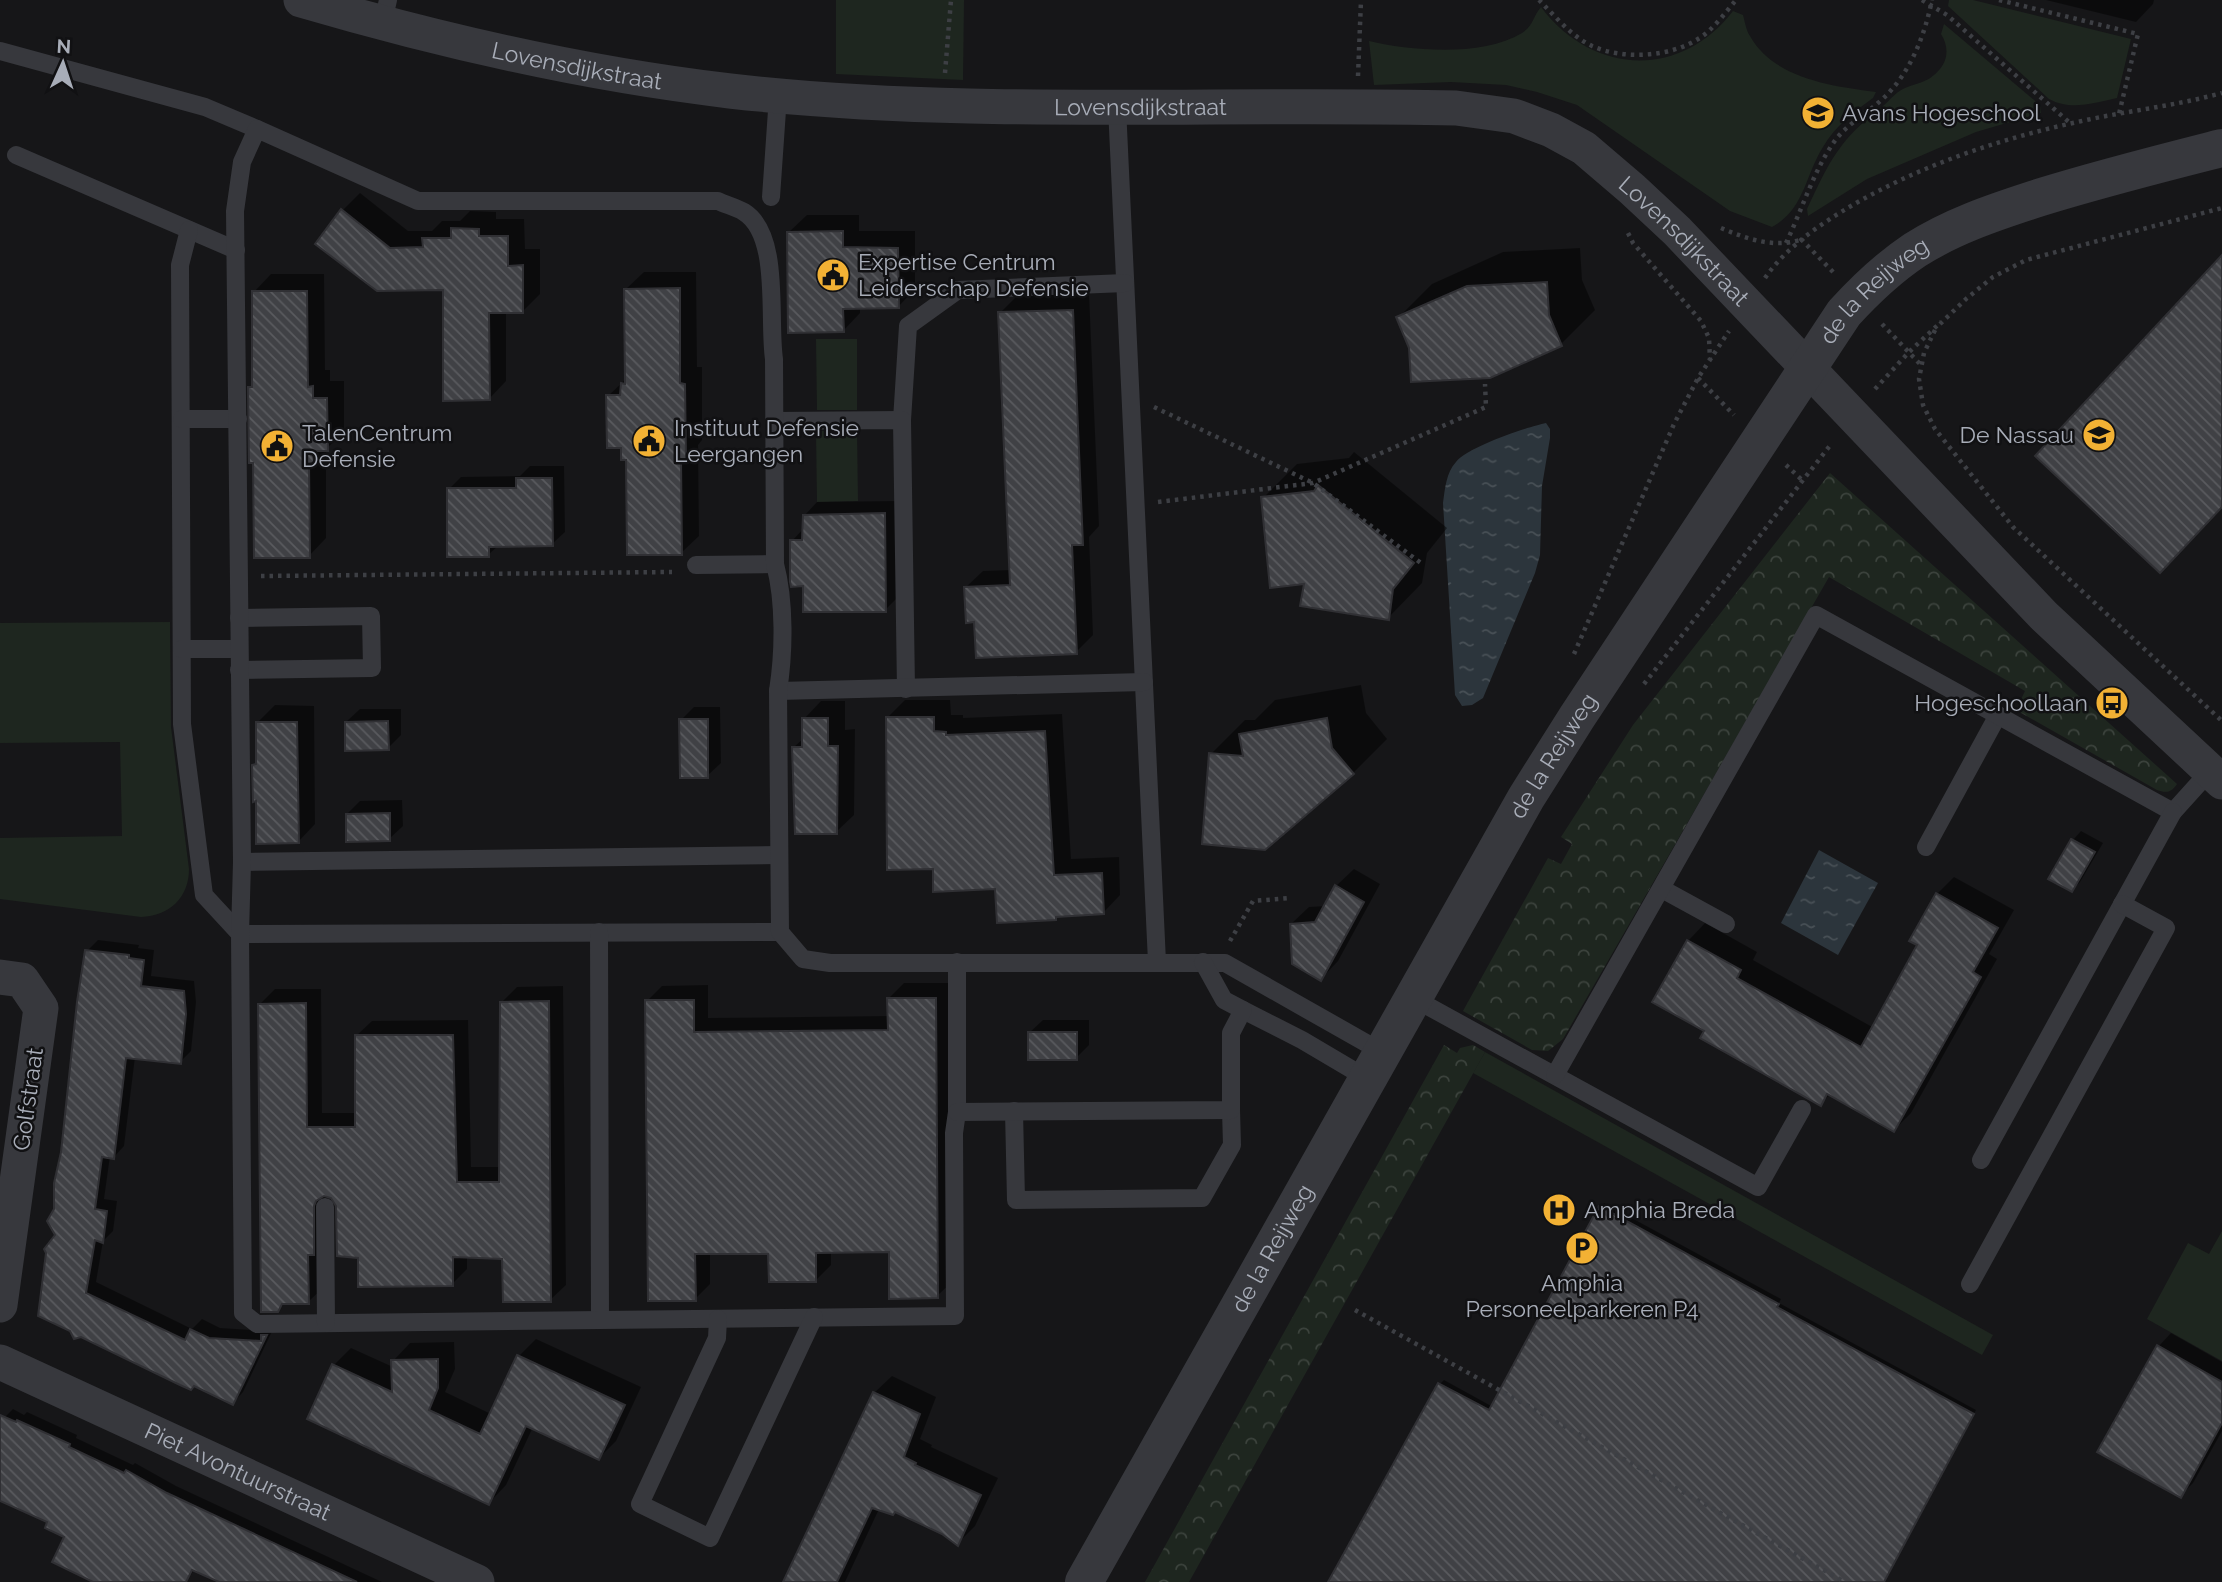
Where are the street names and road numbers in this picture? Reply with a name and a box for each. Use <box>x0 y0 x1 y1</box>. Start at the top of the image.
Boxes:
street label: Lovensdijkstraat <box>489 36 664 95</box>
street label: Lovensdijkstraat <box>1054 93 1227 120</box>
street label: Lovensdijkstraat <box>1614 170 1755 311</box>
street label: de la Reijweg <box>1813 231 1933 349</box>
street label: de la Reijweg <box>1503 688 1602 823</box>
street label: Golfstraat <box>7 1046 48 1152</box>
street label: de la Reijweg <box>1225 1179 1318 1317</box>
street label: Piet Avontuurstraat <box>141 1417 336 1526</box>

